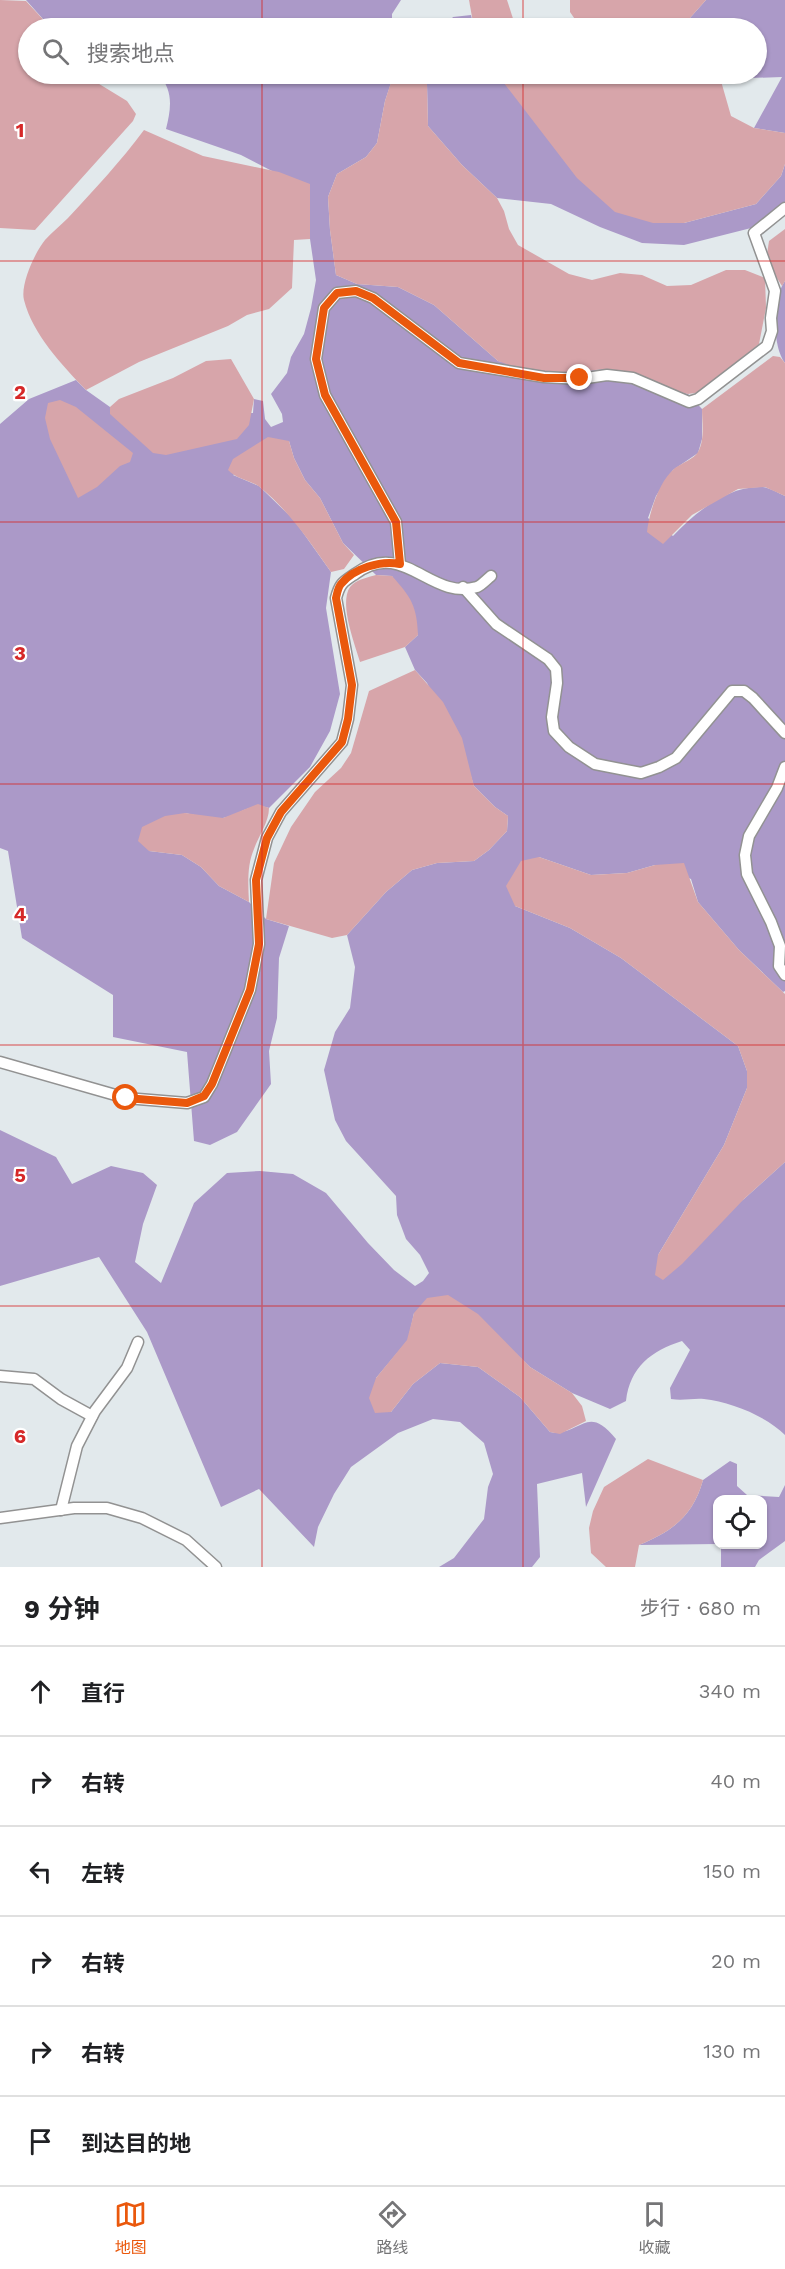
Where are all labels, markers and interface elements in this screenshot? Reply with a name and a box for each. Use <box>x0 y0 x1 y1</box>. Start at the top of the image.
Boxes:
search box <box>18 18 767 84</box>
icon: search <box>39 35 72 68</box>
text: 搜索地点 <box>87 41 175 66</box>
text: 1 <box>16 118 24 142</box>
route end <box>566 364 592 390</box>
text: 2 <box>14 380 26 404</box>
text: 3 <box>14 641 26 665</box>
text: 4 <box>14 902 27 926</box>
route start <box>112 1084 138 1110</box>
text: 5 <box>14 1163 26 1187</box>
text: 6 <box>14 1424 26 1448</box>
map controls <box>713 1495 767 1549</box>
button: locate <box>713 1495 767 1549</box>
text: 9 分钟 <box>24 1594 99 1624</box>
text: 步行 · 680 m <box>640 1596 761 1620</box>
icon: ahead <box>24 1675 57 1708</box>
text: 340 m <box>699 1679 761 1703</box>
text: 直行 <box>81 1681 125 1706</box>
icon: right <box>24 1765 57 1798</box>
text: 40 m <box>710 1769 761 1793</box>
text: 右转 <box>81 1771 125 1796</box>
icon: left <box>24 1855 57 1888</box>
text: 150 m <box>703 1859 761 1883</box>
text: 左转 <box>81 1861 125 1886</box>
icon: right <box>24 1945 57 1978</box>
text: 20 m <box>711 1949 761 1973</box>
text: 右转 <box>81 1951 125 1976</box>
icon: right <box>24 2035 57 2068</box>
text: 130 m <box>703 2039 761 2063</box>
text: 右转 <box>81 2041 125 2066</box>
icon: arrive <box>24 2125 57 2158</box>
text: 到达目的地 <box>81 2131 191 2156</box>
tab: 地图 <box>114 2198 147 2258</box>
tab: 路线 <box>376 2198 409 2258</box>
tab: 收藏 <box>638 2198 671 2258</box>

